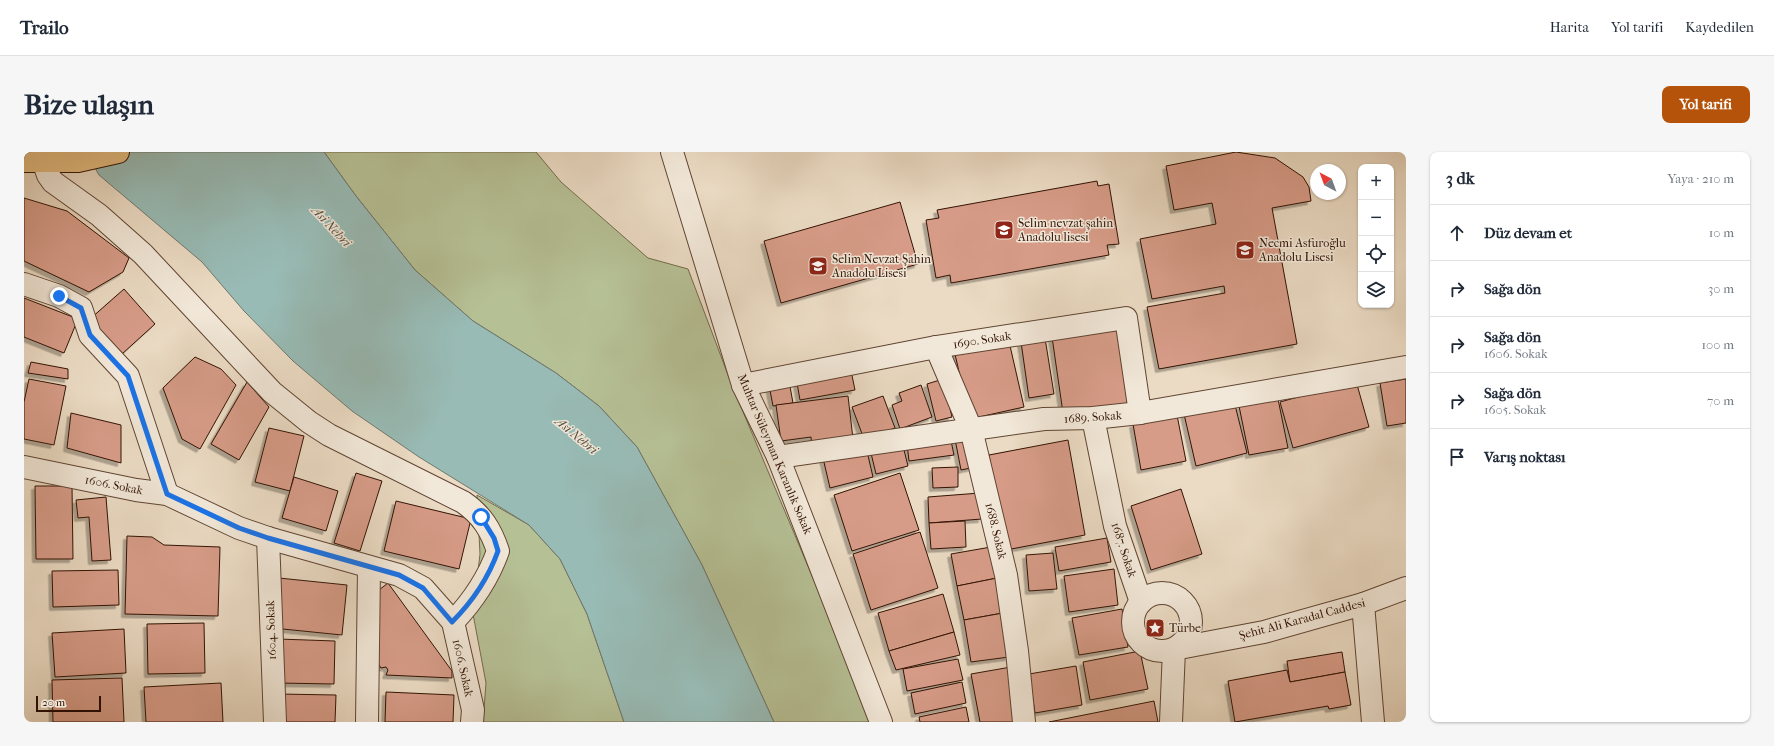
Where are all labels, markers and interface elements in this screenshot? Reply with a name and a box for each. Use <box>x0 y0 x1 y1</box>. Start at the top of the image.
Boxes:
text: Trailo <box>20 17 69 39</box>
text: Harita <box>1550 19 1589 36</box>
text: Yol tarifi <box>1611 19 1663 36</box>
text: Kaydedilen <box>1685 19 1754 36</box>
button: Yol tarifi <box>1662 86 1750 123</box>
text: Bize ulaşın <box>24 88 154 121</box>
north arrow <box>1310 164 1346 200</box>
map controls <box>1358 164 1394 308</box>
button: + <box>1358 164 1394 200</box>
text: 3 dk <box>1446 168 1475 188</box>
text: Yaya · 210 m <box>1667 171 1734 186</box>
button: − <box>1358 200 1394 236</box>
water label: Asi Nehri <box>308 201 355 251</box>
place label: Selim nevzat şahin Anadolu lisesi <box>1017 216 1113 244</box>
school or university icon: Selim nevzat şahin Anadolu lisesi <box>993 219 1015 241</box>
icon: ahead <box>1446 222 1468 244</box>
text: Düz devam et <box>1484 224 1572 242</box>
text: 10 m <box>1709 225 1734 240</box>
place label: Necmi Asfuroğlu Anadolu Lisesi <box>1258 236 1346 264</box>
button: locate <box>1358 236 1394 272</box>
school or university icon: Necmi Asfuroğlu Anadolu Lisesi <box>1234 239 1256 261</box>
place label: Selim Nevzat Şahin Anadolu Lisesi <box>831 252 931 280</box>
school or university icon: Selim Nevzat Şahin Anadolu Lisesi <box>807 255 829 277</box>
button: layers <box>1358 272 1394 308</box>
icon: right <box>1446 278 1468 300</box>
text: Sağa dön <box>1484 280 1541 298</box>
text: 30 m <box>1708 281 1734 296</box>
route end <box>50 287 68 305</box>
street label: 1690. Sokak <box>952 328 1013 351</box>
text: Sağa dön <box>1484 328 1541 346</box>
icon: right <box>1446 334 1468 356</box>
text: 100 m <box>1701 337 1734 352</box>
text: 1606. Sokak <box>1484 346 1548 361</box>
street label: Muhtar Süleyman Karanlık Sokak <box>735 372 816 537</box>
text: Sağa dön <box>1484 384 1541 402</box>
icon: right <box>1446 390 1468 412</box>
text: 70 m <box>1707 393 1734 408</box>
text: 1605. Sokak <box>1484 402 1546 417</box>
street label: 1689. Sokak <box>1064 408 1123 426</box>
water label: Asi Nehri <box>551 412 602 458</box>
icon: arrive <box>1446 446 1468 468</box>
text: Varış noktası <box>1484 448 1565 466</box>
street label: 1606. Sokak <box>84 473 145 498</box>
street label: 1688. Sokak <box>982 501 1010 562</box>
route start <box>472 508 490 526</box>
street label: 1687. Sokak <box>1108 521 1140 580</box>
street label: Şehit Ali Karadal Caddesi <box>1237 595 1367 643</box>
street label: 1604. Sokak <box>263 599 279 660</box>
place icon: Türbe <box>1144 617 1166 639</box>
place label: Türbe <box>1169 621 1201 635</box>
street label: 1606. Sokak <box>450 638 477 699</box>
scale bar <box>36 694 101 713</box>
text: 20 m <box>42 696 65 709</box>

